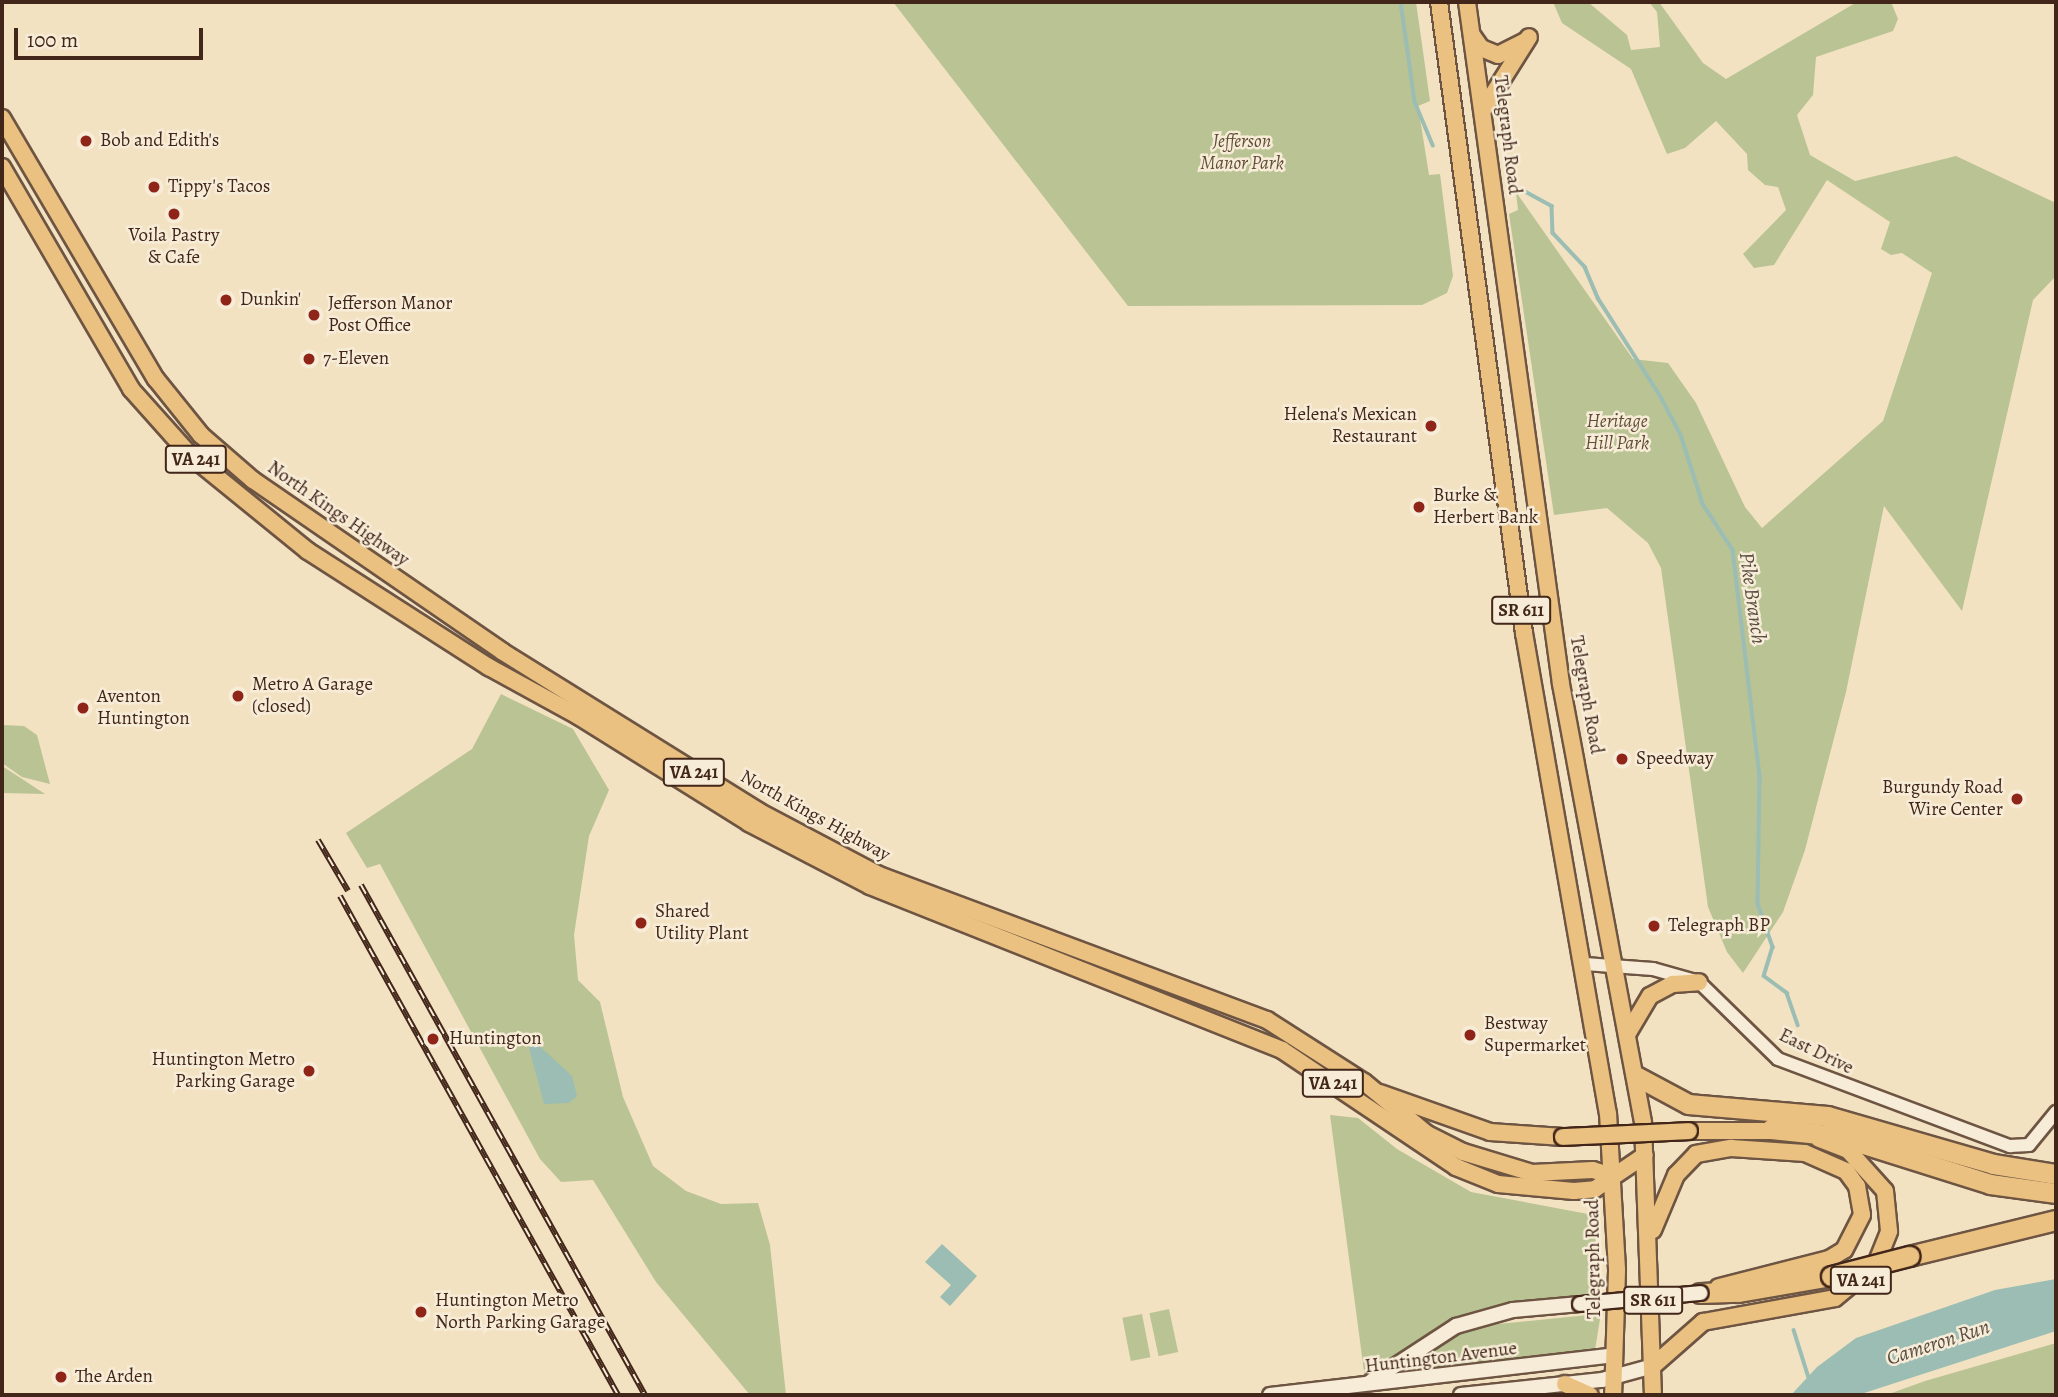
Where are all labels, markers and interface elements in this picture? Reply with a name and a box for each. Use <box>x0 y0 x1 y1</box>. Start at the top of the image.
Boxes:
scale bar <box>18 14 206 58</box>
text: 100 m <box>27 26 78 54</box>
street label: Telegraph Road <box>1488 74 1526 196</box>
place label: Bob and Edith's <box>100 130 219 152</box>
park label: Jefferson Manor Park <box>1200 131 1284 175</box>
marker: Bob and Edith's <box>78 133 94 149</box>
place label: Tippy's Tacos <box>168 176 270 198</box>
marker: Tippy's Tacos <box>146 179 162 195</box>
marker: Voila Pastry & Cafe <box>166 206 182 222</box>
place label: Voila Pastry & Cafe <box>128 225 220 269</box>
place label: Dunkin' <box>240 289 301 311</box>
marker: Dunkin' <box>218 292 234 308</box>
place label: Jefferson Manor Post Office <box>328 293 453 337</box>
marker: Jefferson Manor Post Office <box>306 307 322 323</box>
place label: 7-Eleven <box>323 348 389 370</box>
marker: 7-Eleven <box>301 351 317 367</box>
place label: Helena's Mexican Restaurant <box>1284 404 1417 448</box>
park label: Heritage Hill Park <box>1585 411 1649 455</box>
marker: Helena's Mexican Restaurant <box>1423 418 1439 434</box>
road number: VA 241 <box>164 444 228 474</box>
street label: North Kings Highway <box>263 457 413 571</box>
place label: Burke & Herbert Bank <box>1433 485 1538 529</box>
marker: Burke & Herbert Bank <box>1411 499 1427 515</box>
water label: Pike Branch <box>1734 550 1772 646</box>
road number: SR 611 <box>1490 596 1552 624</box>
street label: Telegraph Road <box>1564 634 1608 756</box>
place label: Metro A Garage (closed) <box>252 674 373 718</box>
place label: Aventon Huntington <box>97 686 190 730</box>
marker: Metro A Garage (closed) <box>230 688 246 704</box>
marker: Aventon Huntington <box>75 700 91 716</box>
place label: Speedway <box>1636 748 1713 770</box>
marker: Speedway <box>1614 751 1630 767</box>
road number: VA 241 <box>662 758 726 786</box>
street label: North Kings Highway <box>736 765 894 867</box>
place label: Burgundy Road Wire Center <box>1882 777 2003 821</box>
marker: Burgundy Road Wire Center <box>2009 791 2025 807</box>
place label: Shared Utility Plant <box>655 901 749 945</box>
marker: Shared Utility Plant <box>633 915 649 931</box>
place label: Telegraph BP <box>1668 915 1770 937</box>
marker: Telegraph BP <box>1646 918 1662 934</box>
place label: Bestway Supermarket <box>1484 1013 1586 1057</box>
street label: East Drive <box>1775 1024 1857 1080</box>
marker: Bestway Supermarket <box>1462 1027 1478 1043</box>
place label: Huntington <box>449 1028 542 1050</box>
marker: Huntington <box>423 1029 443 1049</box>
place label: Huntington Metro Parking Garage <box>151 1049 295 1093</box>
marker: Huntington Metro Parking Garage <box>301 1063 317 1079</box>
road number: VA 241 <box>1302 1068 1364 1098</box>
street label: Telegraph Road <box>1582 1199 1606 1319</box>
road number: VA 241 <box>1829 1266 1892 1294</box>
road number: SR 611 <box>1622 1286 1684 1315</box>
place label: Huntington Metro North Parking Garage <box>435 1290 605 1334</box>
marker: Huntington Metro North Parking Garage <box>413 1304 429 1320</box>
water label: Cameron Run <box>1883 1314 1993 1370</box>
street label: Huntington Avenue <box>1364 1337 1518 1379</box>
place label: The Arden <box>75 1366 153 1388</box>
marker: The Arden <box>53 1369 69 1385</box>

